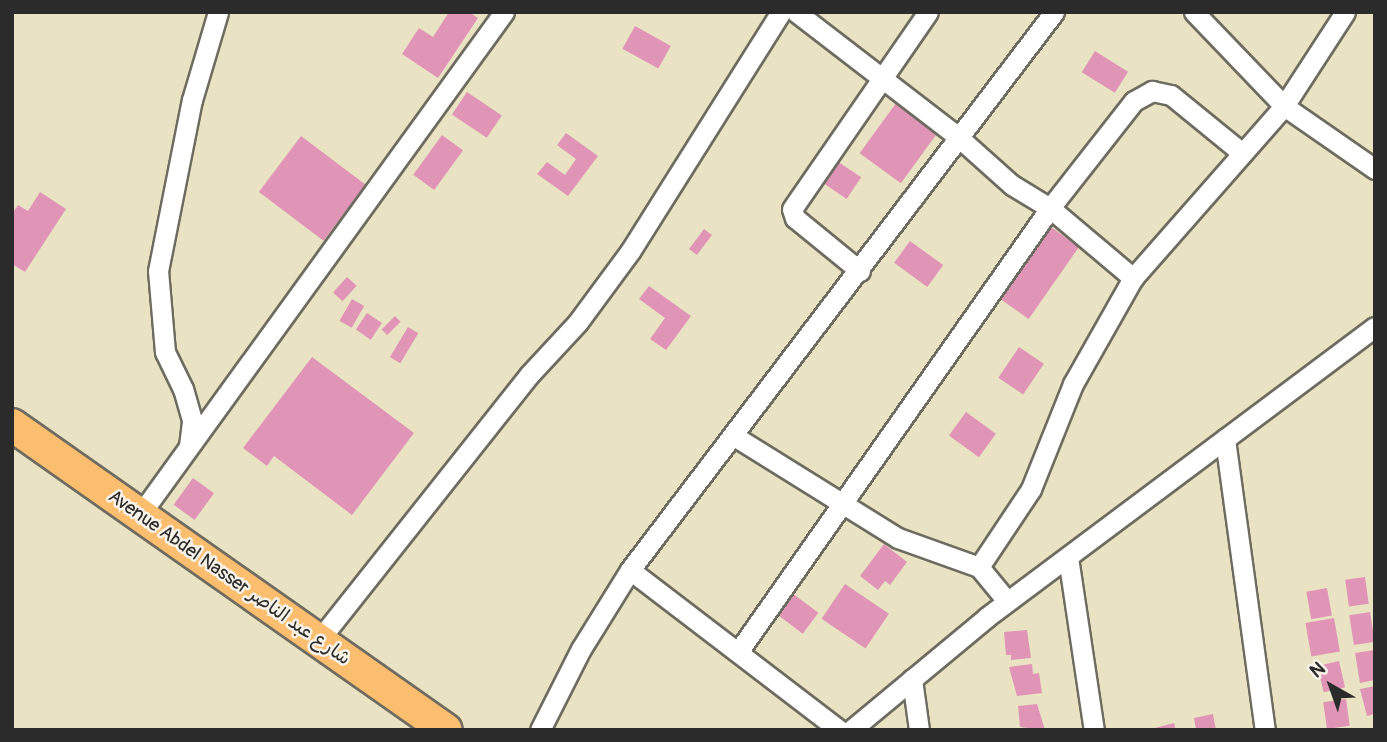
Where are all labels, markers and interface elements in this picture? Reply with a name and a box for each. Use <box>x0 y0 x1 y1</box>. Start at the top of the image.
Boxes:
street label: Avenue Abdel Nasser شارع عبد الناصر <box>104 485 354 671</box>
north arrow <box>1296 651 1366 721</box>
text: N <box>1305 657 1330 683</box>

